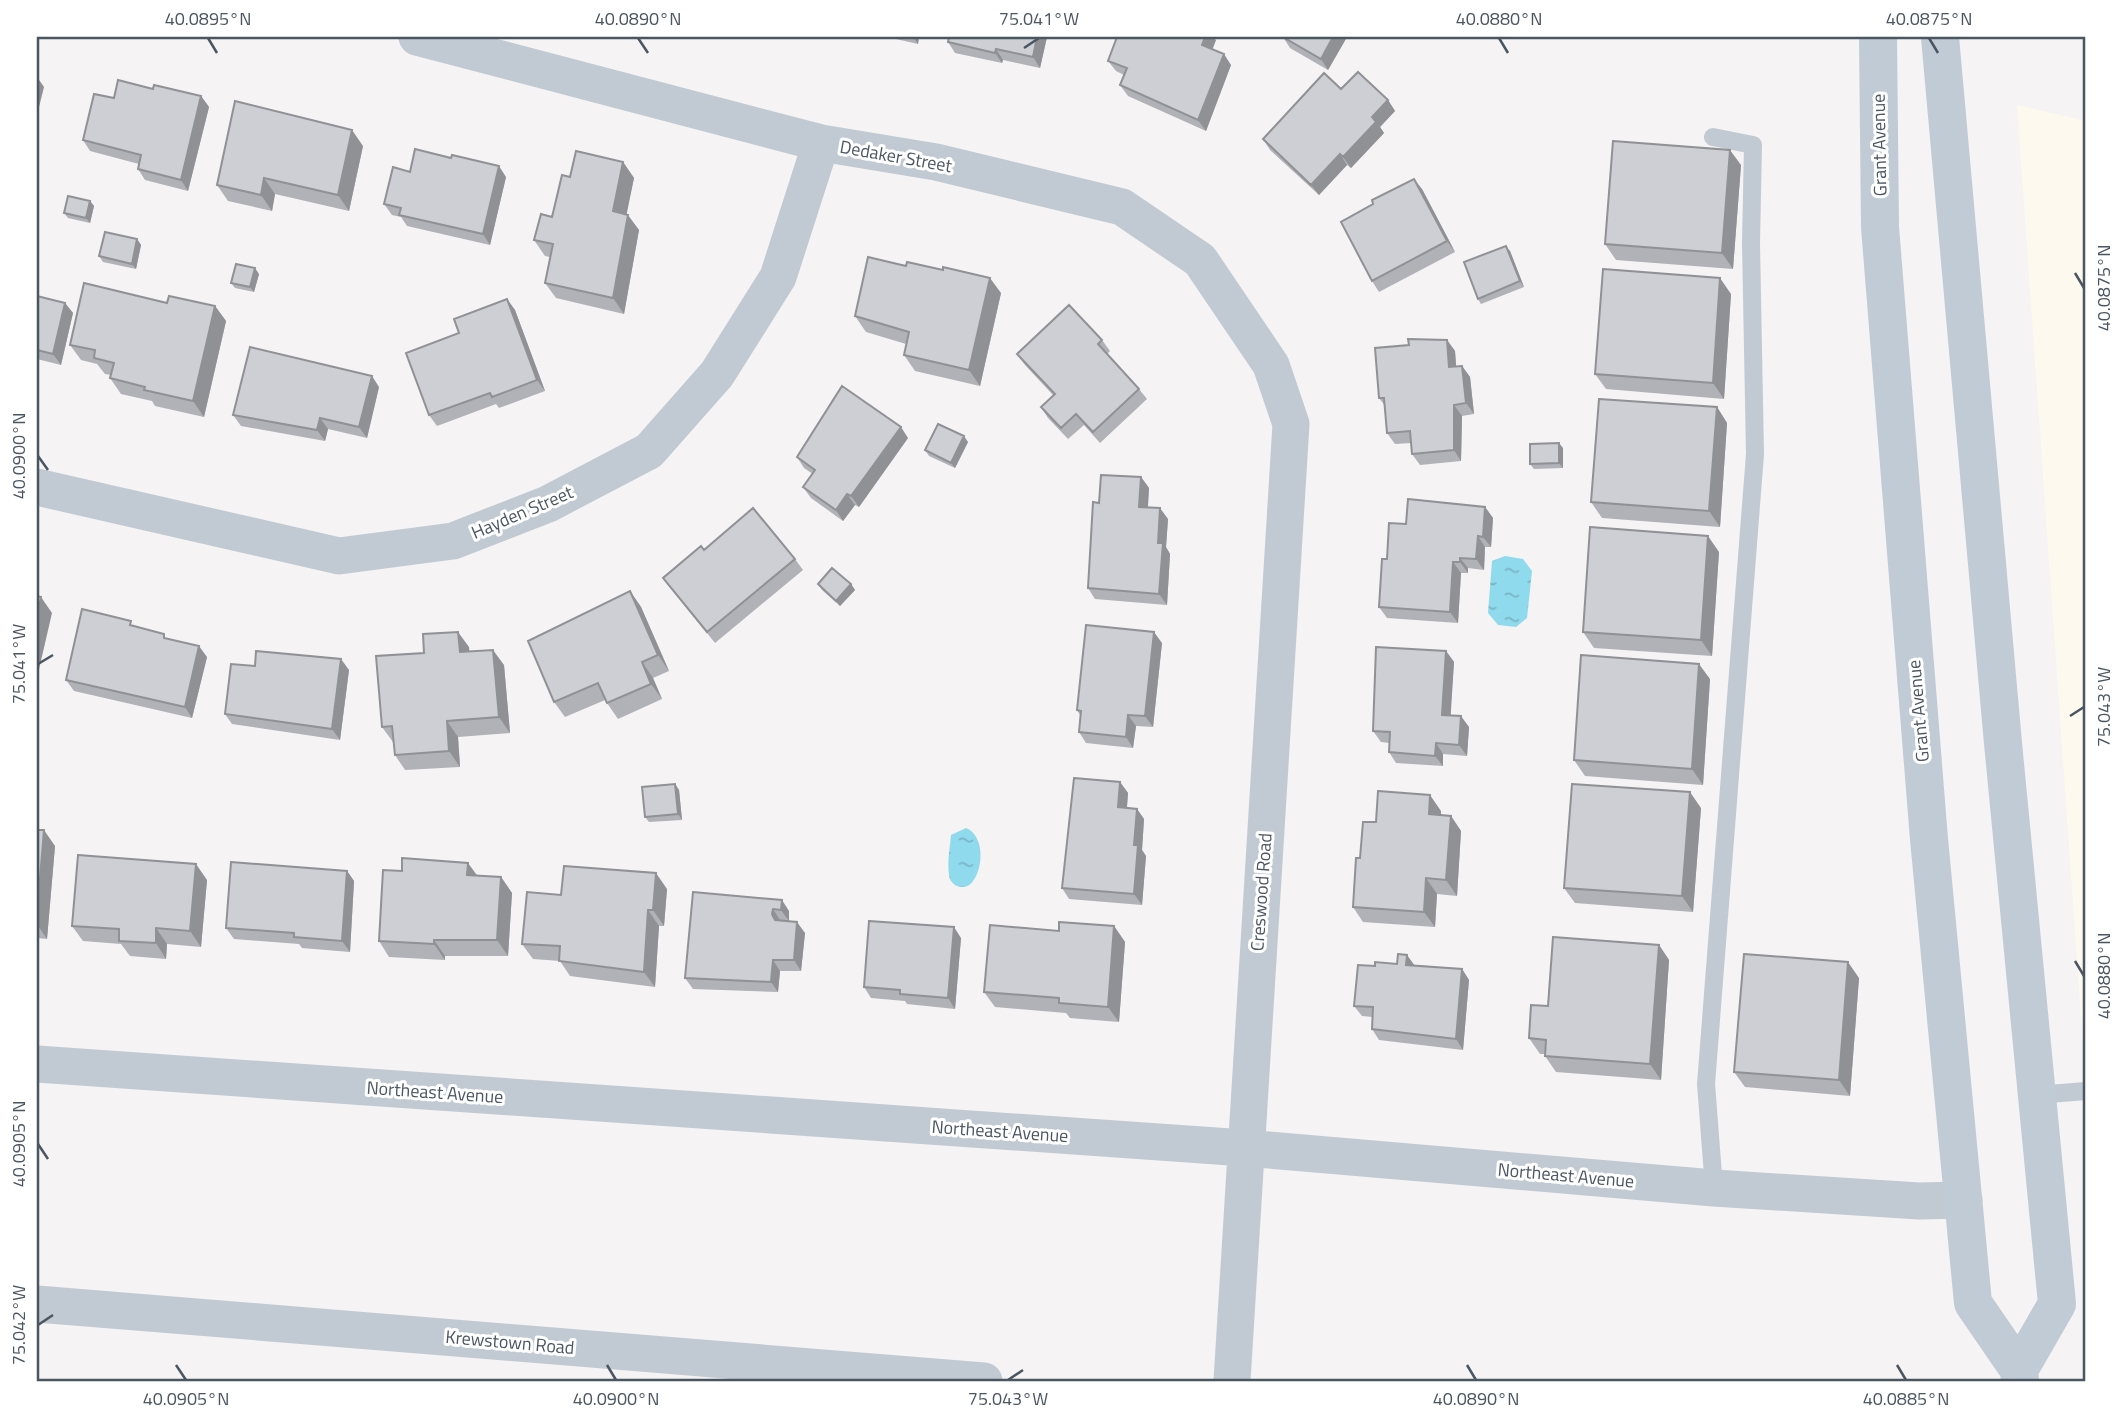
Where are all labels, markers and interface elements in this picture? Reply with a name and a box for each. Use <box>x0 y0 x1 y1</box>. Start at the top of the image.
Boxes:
text: 40.0895°N <box>165 5 251 32</box>
text: 40.0890°N <box>595 5 681 32</box>
text: 75.041°W <box>999 5 1079 32</box>
text: 40.0880°N <box>1456 5 1542 32</box>
text: 40.0875°N <box>1886 5 1972 32</box>
street label: Grant Avenue <box>1865 94 1893 196</box>
street label: Dedaker Street <box>838 133 955 179</box>
text: 40.0875°N <box>2090 245 2117 331</box>
text: 40.0900°N <box>5 413 32 499</box>
street label: Hayden Street <box>467 478 578 546</box>
text: 75.041°W <box>5 624 32 704</box>
street label: Grant Avenue <box>1900 659 1936 763</box>
text: 75.043°W <box>2090 667 2117 747</box>
street label: Creswood Road <box>1243 832 1279 952</box>
text: 40.0880°N <box>2090 933 2117 1019</box>
street label: Northeast Avenue <box>366 1074 504 1110</box>
text: 40.0905°N <box>5 1101 32 1187</box>
street label: Northeast Avenue <box>931 1113 1069 1149</box>
street label: Northeast Avenue <box>1497 1156 1635 1194</box>
text: 75.042°W <box>5 1285 32 1365</box>
street label: Krewstown Road <box>444 1323 576 1361</box>
text: 40.0905°N <box>143 1385 229 1412</box>
text: 40.0900°N <box>573 1385 659 1412</box>
text: 75.043°W <box>968 1385 1048 1412</box>
text: 40.0890°N <box>1433 1385 1519 1412</box>
text: 40.0885°N <box>1863 1385 1949 1412</box>

